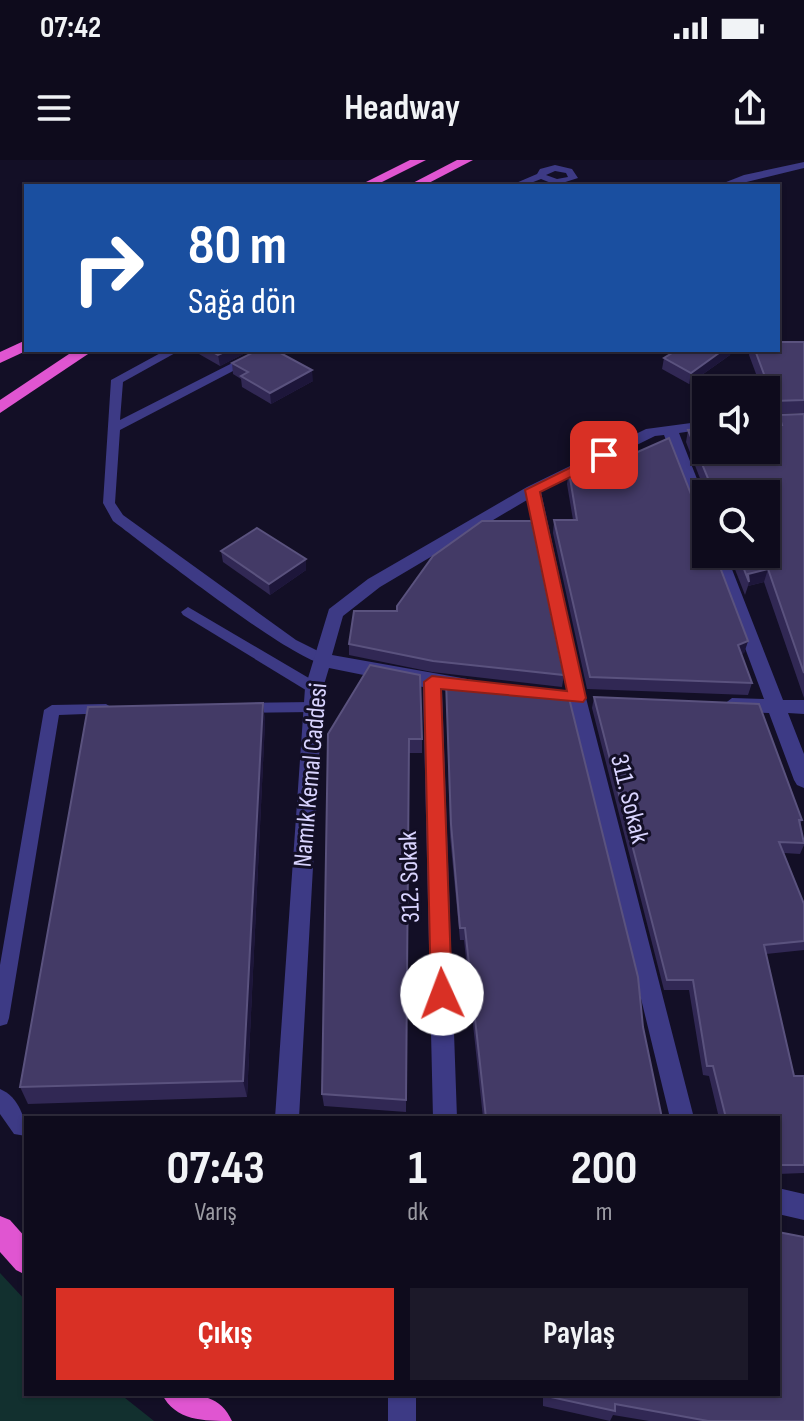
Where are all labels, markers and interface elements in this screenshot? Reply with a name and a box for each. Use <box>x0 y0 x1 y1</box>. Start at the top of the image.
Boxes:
text: 07:42 <box>40 10 101 46</box>
icon: menu <box>32 86 76 130</box>
icon: share <box>728 86 772 130</box>
text: Headway <box>344 87 460 130</box>
text: 80 m <box>188 213 287 280</box>
icon: right <box>56 216 160 320</box>
text: Sağa dön <box>188 281 296 324</box>
map controls <box>692 376 780 568</box>
button: sound <box>692 376 780 464</box>
pin <box>570 421 638 489</box>
icon: arrive <box>582 433 626 477</box>
button: search <box>692 480 780 568</box>
street label: Namık Kemal Caddesi <box>288 682 334 868</box>
street label: 311. Sokak <box>603 751 655 847</box>
street label: 312. Sokak <box>393 831 427 923</box>
position arrow <box>400 952 484 1036</box>
text: 07:43 <box>167 1140 265 1197</box>
text: 1 <box>408 1140 427 1197</box>
text: 200 <box>571 1140 637 1197</box>
text: Varış <box>194 1197 237 1228</box>
text: dk <box>407 1197 428 1228</box>
text: m <box>596 1197 612 1228</box>
button: Çıkış <box>56 1288 394 1380</box>
button: Paylaş <box>410 1288 748 1380</box>

